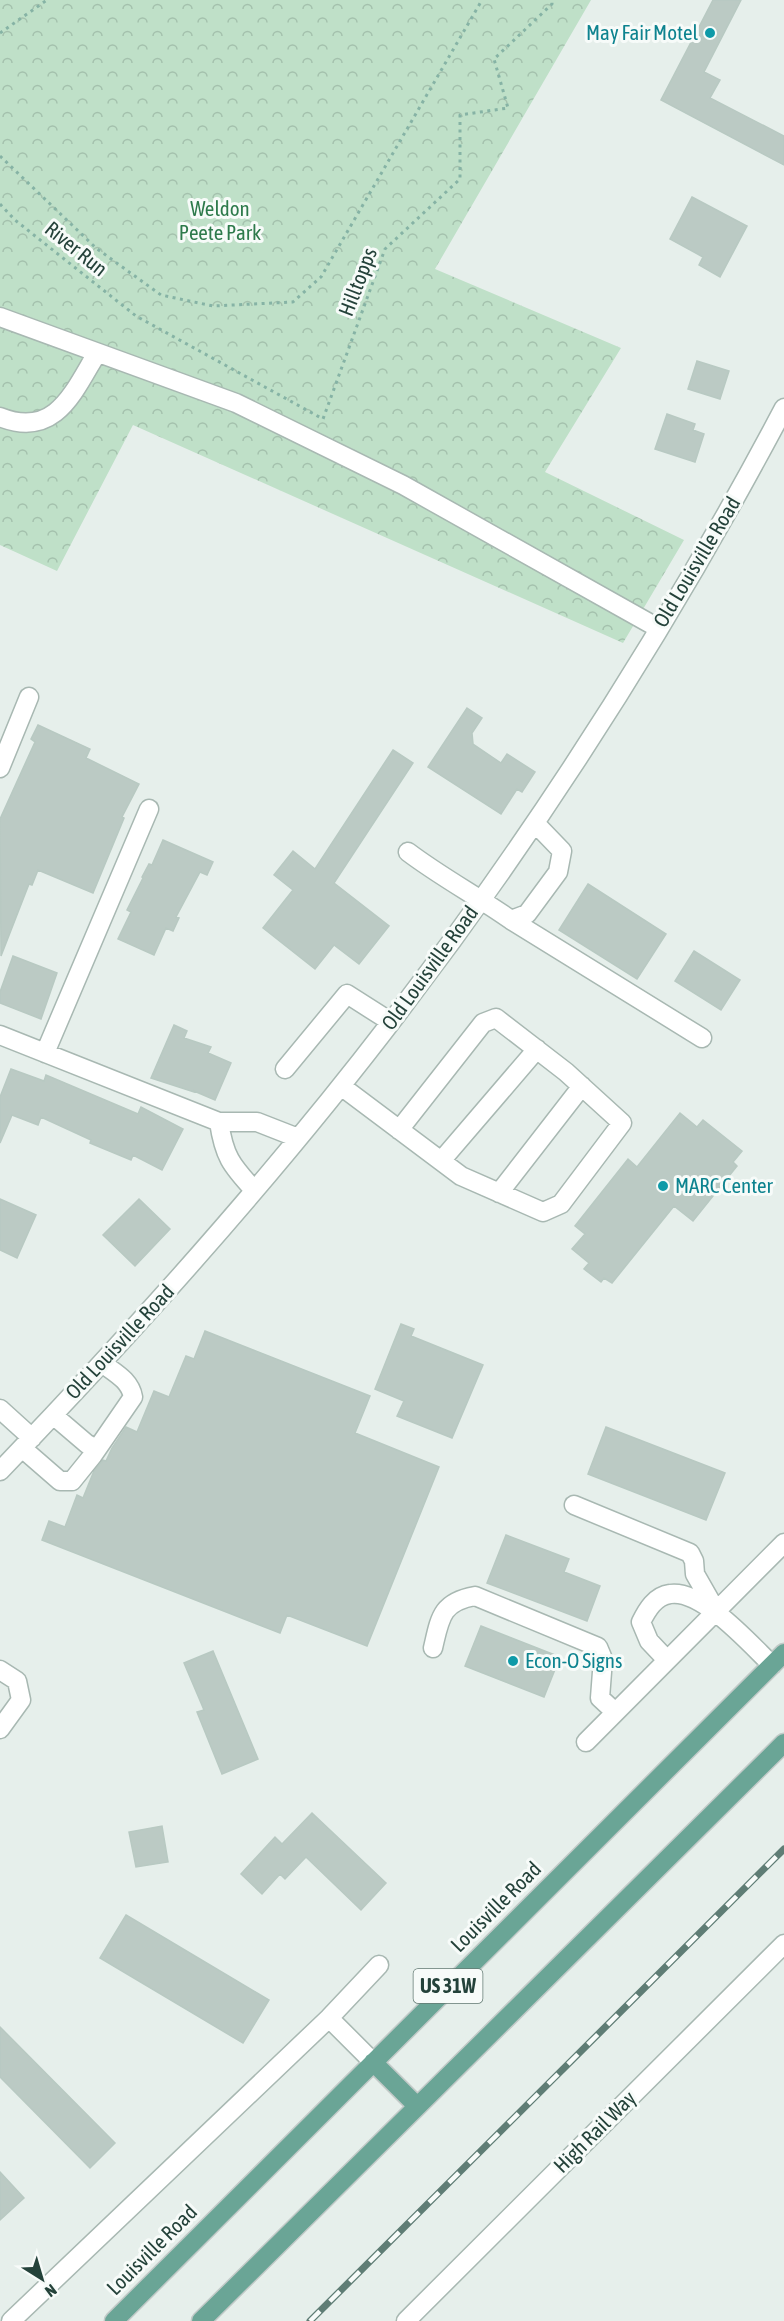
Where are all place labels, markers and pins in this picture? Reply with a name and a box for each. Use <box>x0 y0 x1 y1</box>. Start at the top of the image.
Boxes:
place label: May Fair Motel <box>586 20 698 44</box>
marker: May Fair Motel <box>703 26 717 40</box>
place label: MARC Center <box>675 1173 774 1197</box>
marker: MARC Center <box>656 1179 670 1193</box>
place label: Econ-O Signs <box>525 1648 622 1672</box>
marker: Econ-O Signs <box>506 1654 520 1668</box>

